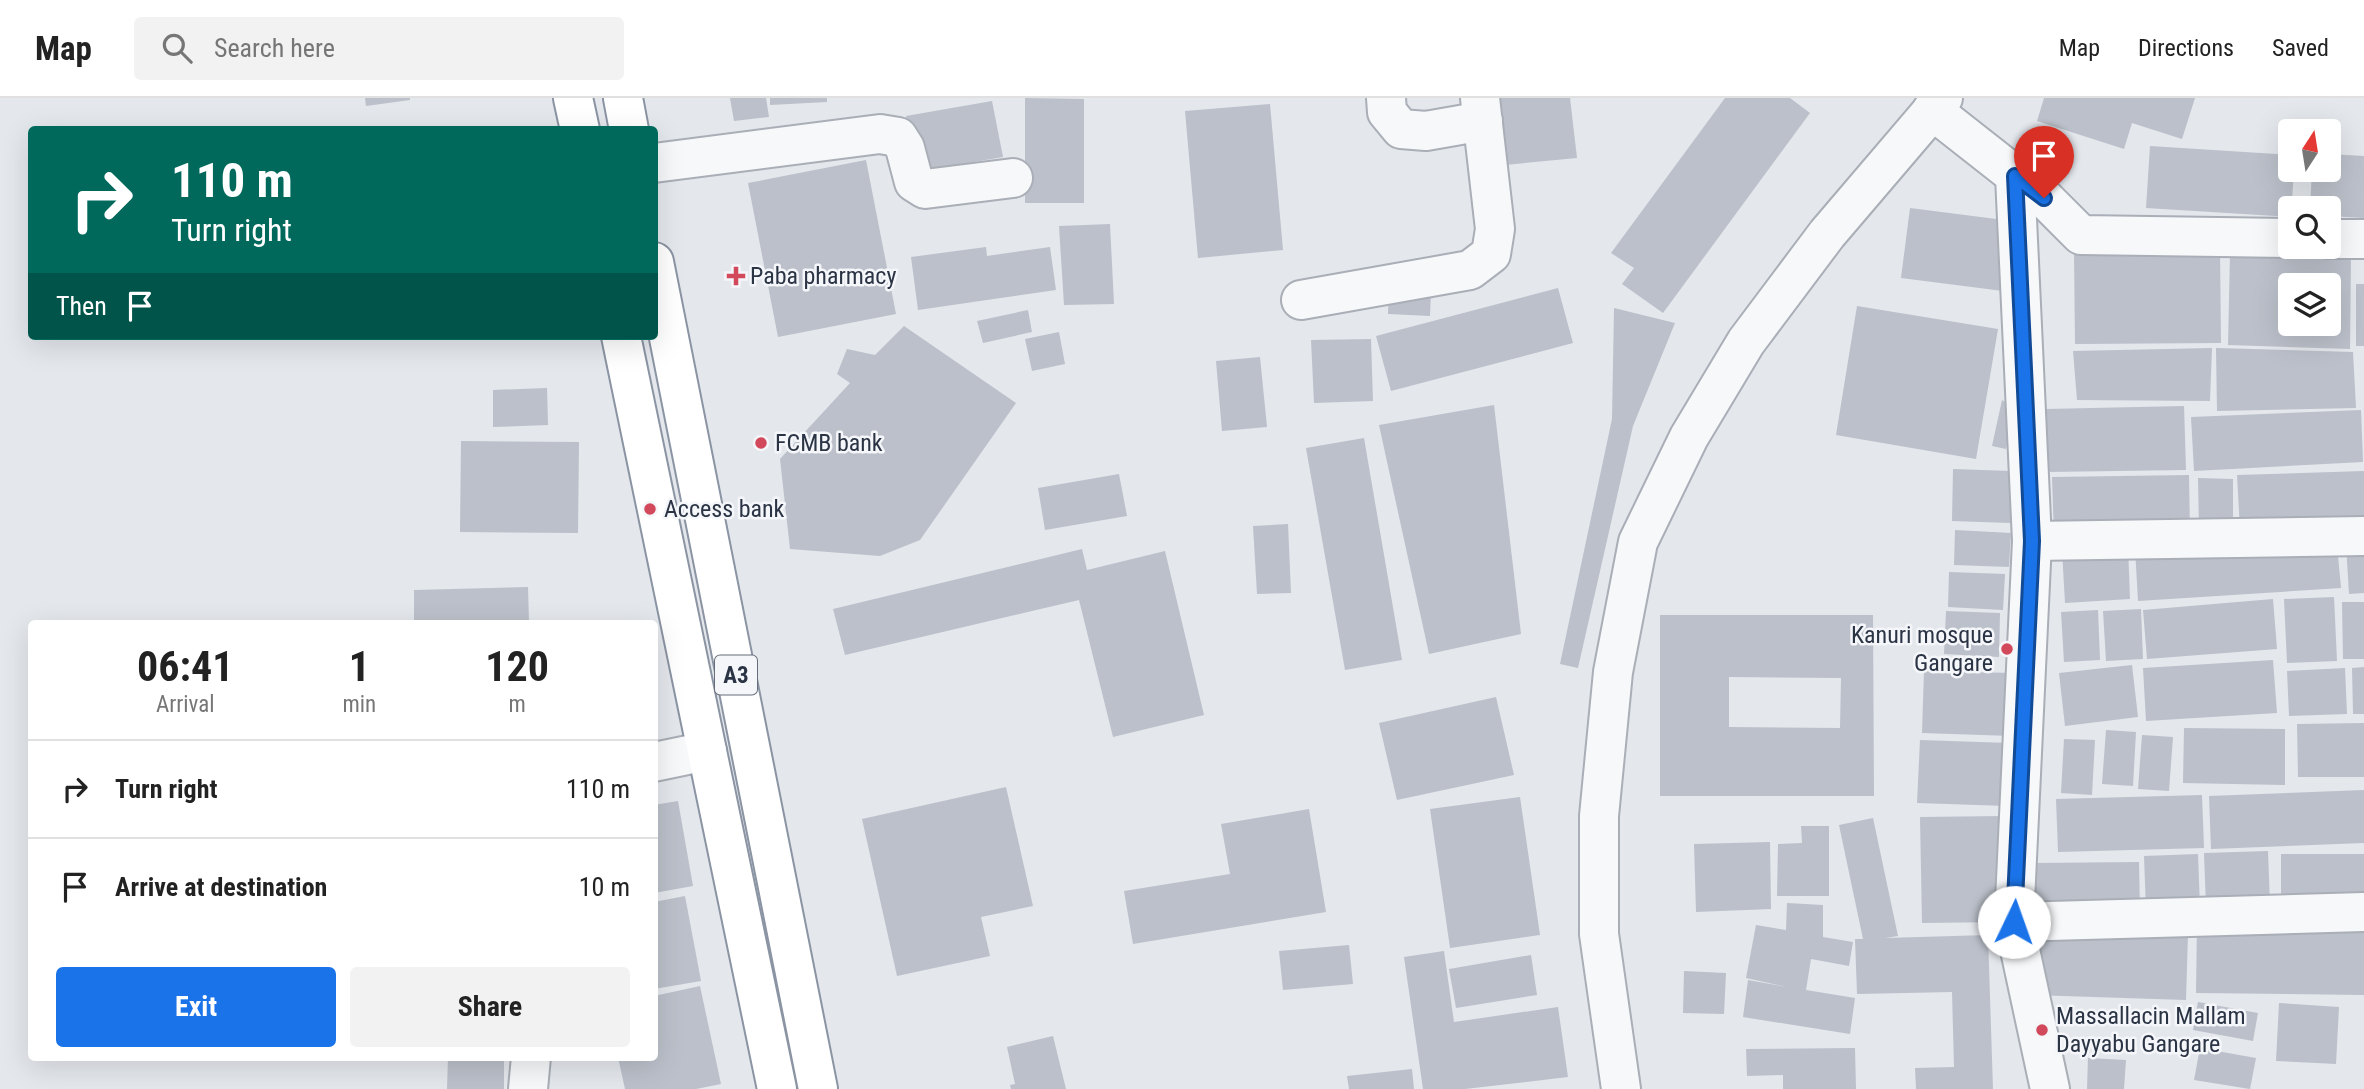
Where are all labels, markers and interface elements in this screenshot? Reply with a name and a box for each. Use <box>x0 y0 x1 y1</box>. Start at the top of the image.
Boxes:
search box <box>134 17 624 80</box>
text: Map <box>35 29 92 68</box>
icon: search <box>158 29 196 67</box>
text: Search here <box>214 33 335 63</box>
text: Map <box>2059 34 2100 62</box>
text: Directions <box>2138 34 2234 62</box>
text: Saved <box>2272 34 2329 62</box>
north arrow <box>2278 119 2342 182</box>
map controls <box>2278 119 2341 336</box>
pin <box>2014 126 2074 198</box>
icon: arrive <box>2025 137 2063 175</box>
text: 110 m <box>171 152 293 209</box>
icon: right <box>56 154 147 245</box>
button: search <box>2278 196 2341 259</box>
text: Turn right <box>171 211 292 249</box>
place label: Paba pharmacy <box>750 262 896 290</box>
marker: Paba pharmacy <box>728 268 744 284</box>
button: layers <box>2278 273 2341 336</box>
icon: arrive <box>121 287 159 325</box>
text: Then <box>56 291 107 321</box>
place label: FCMB bank <box>775 429 883 457</box>
marker: FCMB bank <box>753 435 769 451</box>
place label: Access bank <box>664 495 785 523</box>
marker: Access bank <box>642 501 658 517</box>
place label: Kanuri mosque Gangare <box>1851 621 1993 677</box>
marker: Kanuri mosque Gangare <box>1999 641 2015 657</box>
text: 06:41 <box>137 642 233 691</box>
text: 1 <box>349 642 370 691</box>
text: 120 <box>485 642 549 691</box>
road number: A3 <box>715 656 757 694</box>
text: Arrival <box>156 691 214 718</box>
text: min <box>342 691 376 718</box>
text: m <box>508 691 526 718</box>
icon: right <box>56 770 94 808</box>
text: Turn right <box>115 774 217 804</box>
text: 110 m <box>566 774 630 804</box>
icon: arrive <box>56 868 94 906</box>
text: Arrive at destination <box>115 872 327 902</box>
text: 10 m <box>579 872 630 902</box>
position arrow <box>1977 885 2051 959</box>
button: Exit <box>56 967 336 1047</box>
button: Share <box>350 967 630 1047</box>
place label: Massallacin Mallam Dayyabu Gangare <box>2056 1002 2245 1058</box>
marker: Massallacin Mallam Dayyabu Gangare <box>2034 1022 2050 1038</box>

